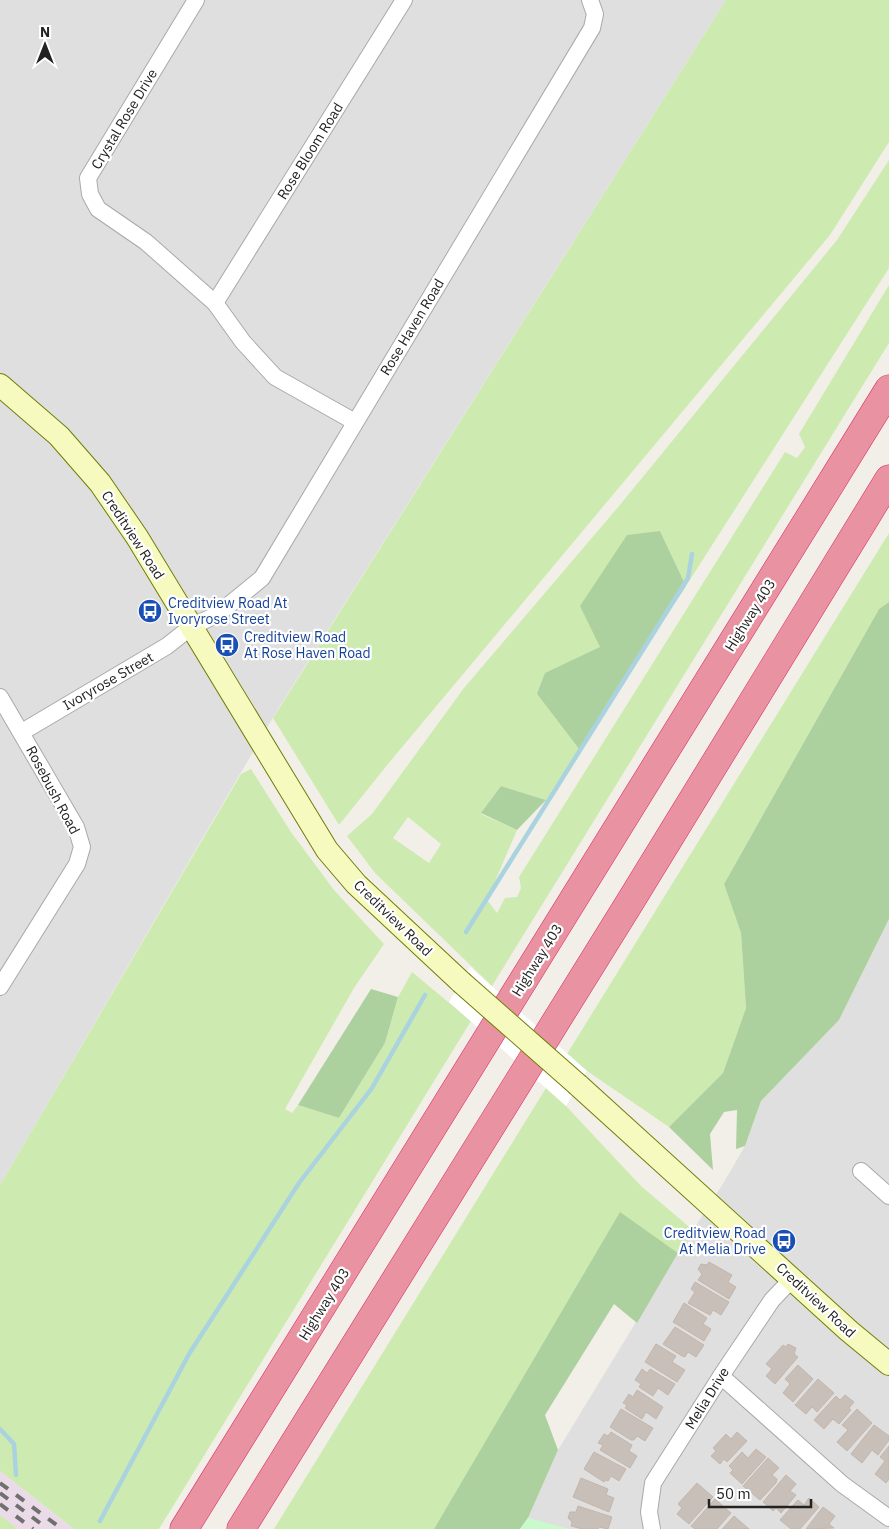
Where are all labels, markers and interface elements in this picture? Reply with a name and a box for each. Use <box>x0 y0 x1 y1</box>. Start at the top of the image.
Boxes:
north arrow <box>20 20 70 70</box>
text: N <box>40 23 50 41</box>
street label: Crystal Rose Drive <box>87 65 161 173</box>
street label: Rose Bloom Road <box>273 99 347 203</box>
street label: Rose Haven Road <box>376 275 448 379</box>
street label: Creditview Road <box>98 487 168 583</box>
street label: Highway 403 <box>721 575 779 655</box>
place label: Creditview Road At Ivoryrose Street <box>168 594 287 628</box>
bus stop icon: Creditview Road At Ivoryrose Street <box>137 598 163 624</box>
place label: Creditview Road At Rose Haven Road <box>244 628 371 662</box>
bus stop icon: Creditview Road At Rose Haven Road <box>214 632 240 658</box>
street label: Ivoryrose Street <box>60 648 157 714</box>
street label: Rosebush Road <box>22 743 84 837</box>
street label: Creditview Road <box>350 876 436 960</box>
street label: Highway 403 <box>508 920 566 1000</box>
place label: Creditview Road At Melia Drive <box>664 1224 766 1258</box>
bus stop icon: Creditview Road At Melia Drive <box>771 1228 797 1254</box>
street label: Creditview Road <box>772 1259 860 1341</box>
street label: Highway 403 <box>295 1264 353 1344</box>
street label: Melia Drive <box>681 1363 733 1432</box>
scale bar <box>709 1476 812 1508</box>
text: 50 m <box>716 1484 751 1503</box>

